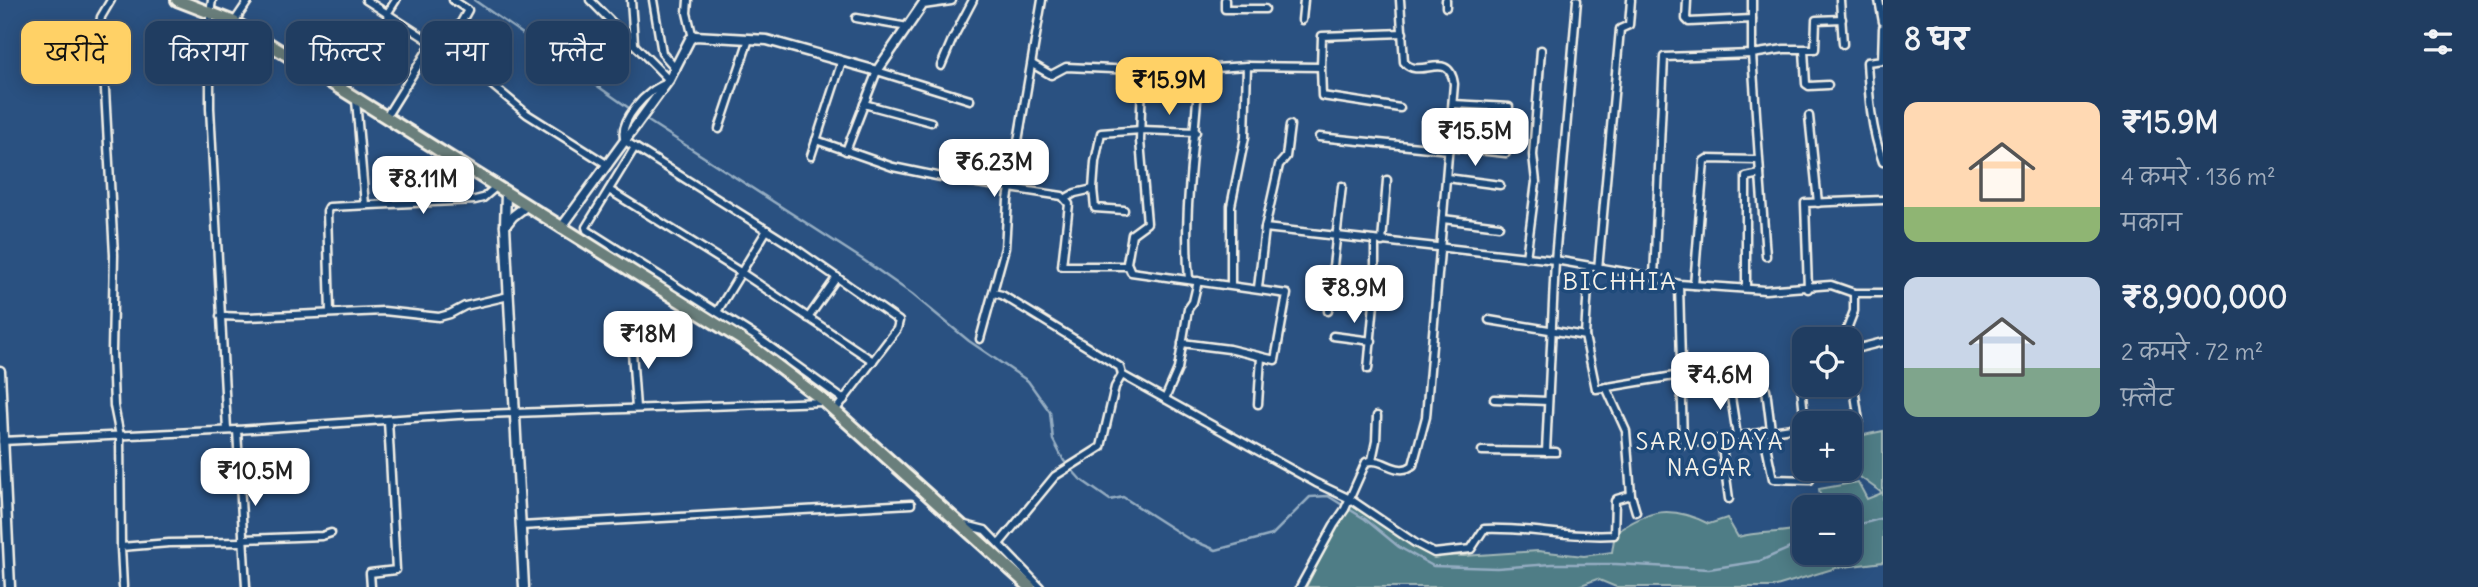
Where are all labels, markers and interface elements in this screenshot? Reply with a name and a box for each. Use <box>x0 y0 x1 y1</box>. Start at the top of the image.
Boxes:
text: 8 घर <box>1904 20 1968 58</box>
chip: खरीदें <box>21 21 131 84</box>
chip: किराया <box>145 21 272 84</box>
chip: फ़िल्टर <box>286 21 408 84</box>
chip: नया <box>422 21 512 84</box>
chip: फ़्लैट <box>526 21 629 84</box>
icon: filters <box>2419 23 2457 61</box>
pin: ₹15.9M <box>1112 58 1226 117</box>
text: ₹15.9M <box>1132 65 1206 94</box>
text: ₹15.9M <box>2121 103 2219 141</box>
pin: ₹15.5M <box>1418 108 1532 168</box>
text: ₹15.5M <box>1438 116 1512 145</box>
icon: home <box>1960 130 2044 214</box>
pin: ₹6.23M <box>937 140 1051 199</box>
text: ₹6.23M <box>955 147 1033 176</box>
pin: ₹8.11M <box>366 156 480 216</box>
text: 4 कमरे · 136 m² <box>2121 162 2276 191</box>
text: ₹8.11M <box>388 164 458 193</box>
text: मकान <box>2121 208 2182 237</box>
pin: ₹8.9M <box>1305 266 1403 325</box>
district label: BICHHIA <box>1562 266 1678 296</box>
text: ₹8.9M <box>1321 273 1387 302</box>
text: ₹8,900,000 <box>2121 278 2287 316</box>
icon: home <box>1960 305 2044 389</box>
pin: ₹18M <box>607 312 689 371</box>
text: ₹18M <box>620 319 676 348</box>
map controls <box>1792 327 1862 565</box>
button: locate <box>1792 327 1862 397</box>
text: 2 कमरे · 72 m² <box>2121 337 2263 366</box>
pin: ₹4.6M <box>1671 352 1769 412</box>
text: ₹4.6M <box>1687 360 1753 389</box>
text: फ़्लैट <box>2121 383 2173 412</box>
button: + <box>1792 411 1862 481</box>
district label: SARVODAYA NAGAR <box>1636 427 1784 482</box>
pin: ₹10.5M <box>198 448 312 508</box>
text: ₹10.5M <box>217 456 293 485</box>
button: − <box>1792 495 1862 565</box>

